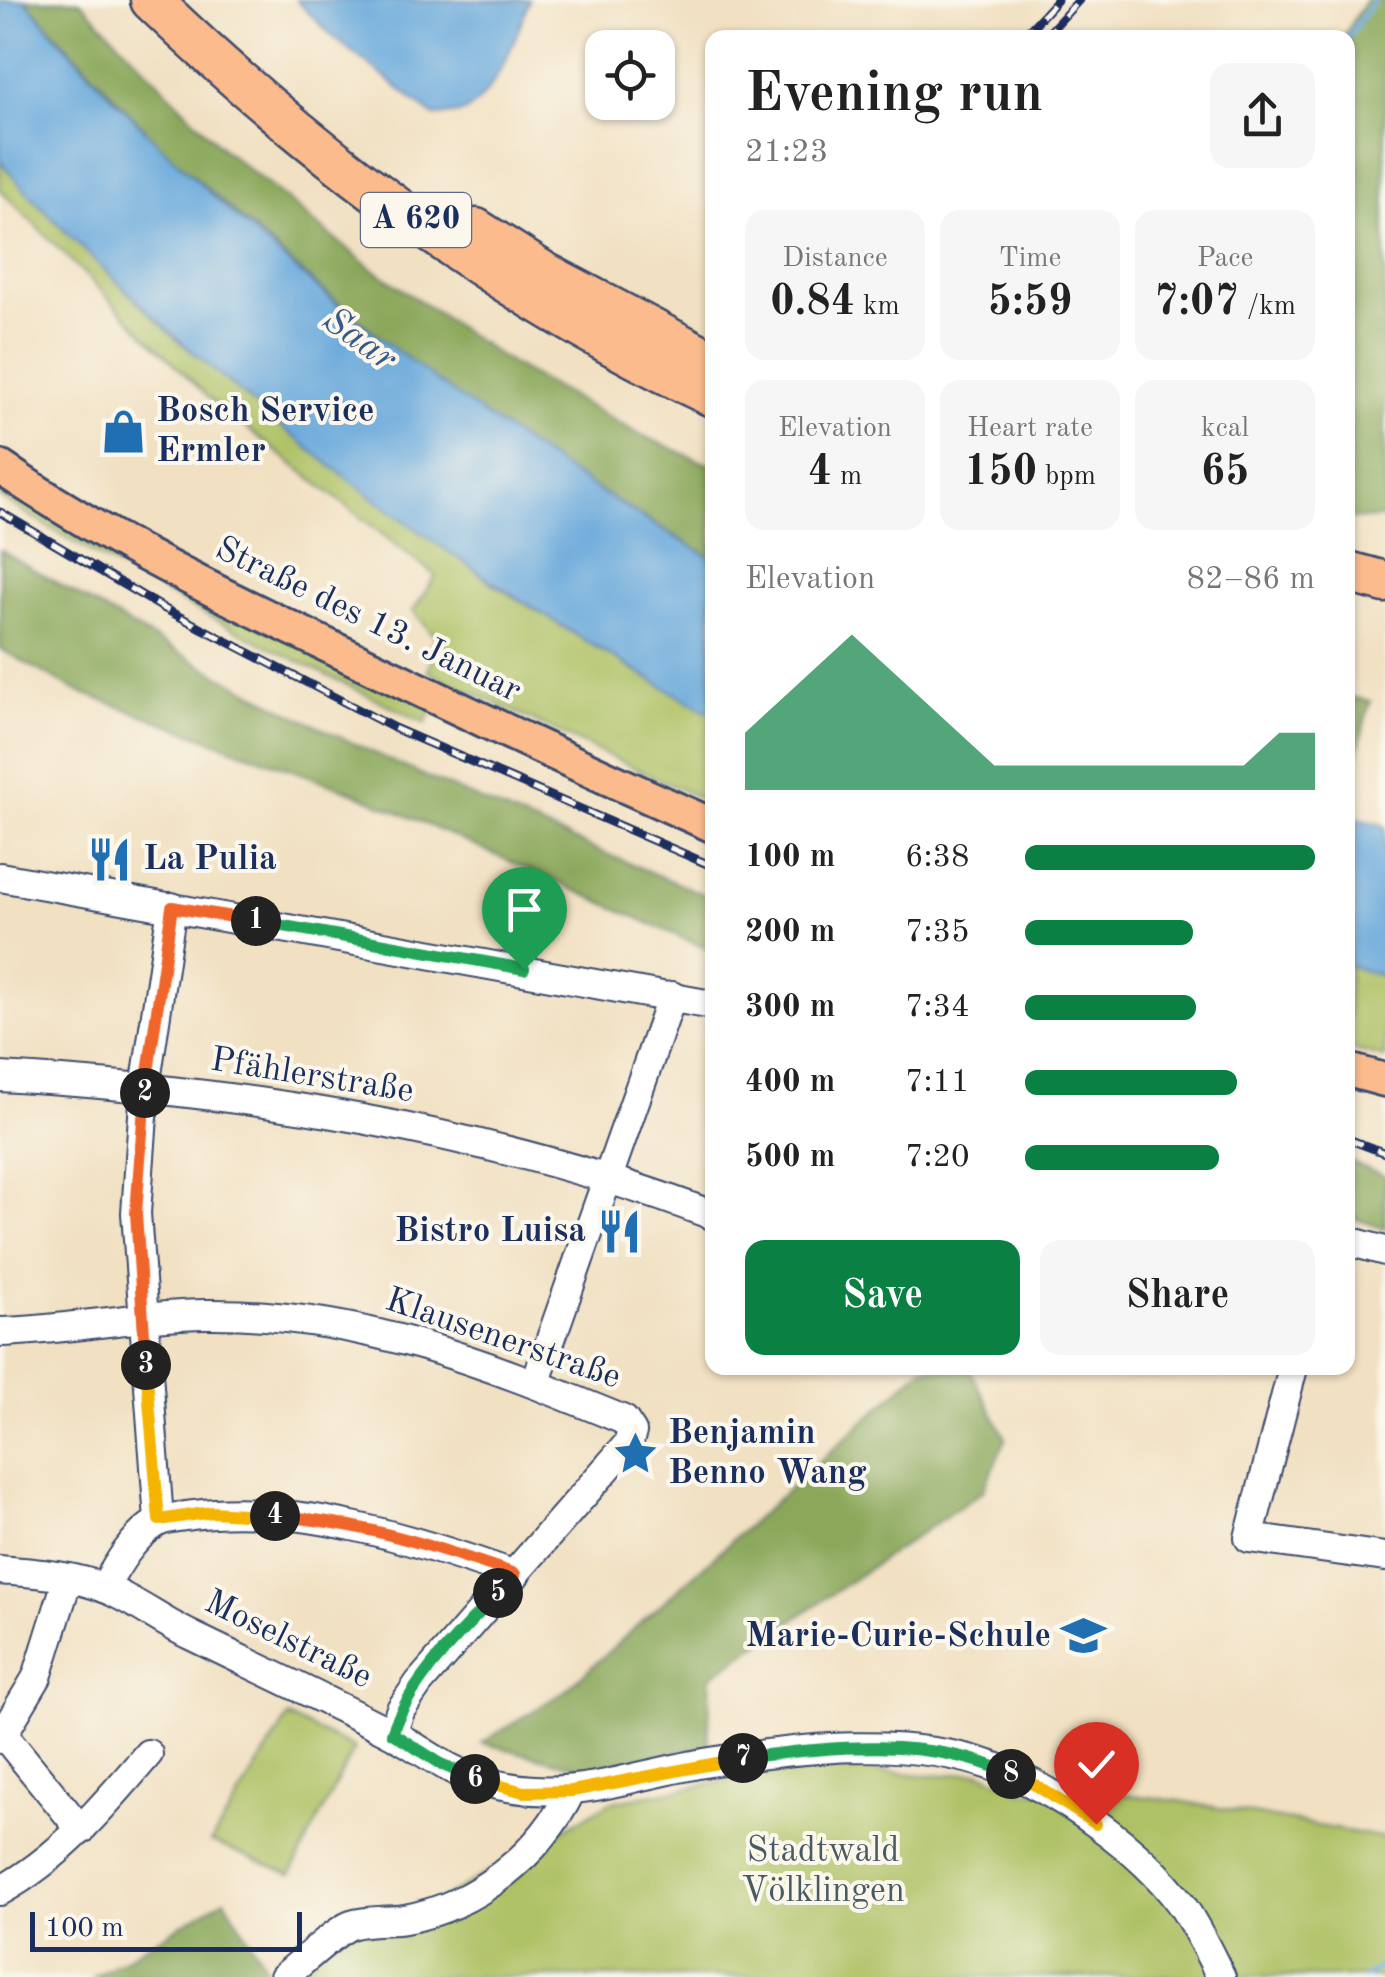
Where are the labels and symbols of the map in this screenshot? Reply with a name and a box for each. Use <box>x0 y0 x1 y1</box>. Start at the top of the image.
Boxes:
road number: A 620 <box>361 193 471 247</box>
water label: Saar <box>315 301 403 379</box>
place label: Bosch Service Ermler <box>156 394 375 469</box>
shop icon: Bosch Service Ermler <box>99 407 147 455</box>
street label: Straße des 13. Januar <box>210 531 526 709</box>
restaurant icon: La Pulia <box>86 835 134 883</box>
place label: La Pulia <box>143 842 277 877</box>
pin <box>482 867 567 970</box>
pin: 1 <box>231 896 281 946</box>
street label: Pfählerstraße <box>208 1043 416 1109</box>
pin: 2 <box>120 1068 170 1118</box>
restaurant icon: Bistro Luisa <box>595 1207 643 1255</box>
place label: Bistro Luisa <box>394 1214 586 1249</box>
street label: Klausenerstraße <box>381 1282 625 1396</box>
pin: 3 <box>121 1340 171 1390</box>
place label: Benjamin Benno Wang <box>668 1416 867 1491</box>
place icon: Benjamin Benno Wang <box>611 1429 659 1477</box>
pin: 4 <box>250 1491 300 1541</box>
pin: 5 <box>473 1568 523 1618</box>
street label: Moselstraße <box>199 1585 377 1695</box>
school or university icon: Marie-Curie-Schule <box>1060 1612 1108 1660</box>
place label: Marie-Curie-Schule <box>745 1619 1051 1654</box>
pin <box>1054 1722 1139 1825</box>
pin: 7 <box>718 1733 768 1783</box>
pin: 8 <box>986 1749 1036 1799</box>
pin: 6 <box>450 1754 500 1804</box>
park label: Stadtwald Völklingen <box>741 1834 905 1909</box>
scale bar <box>30 1907 302 1952</box>

